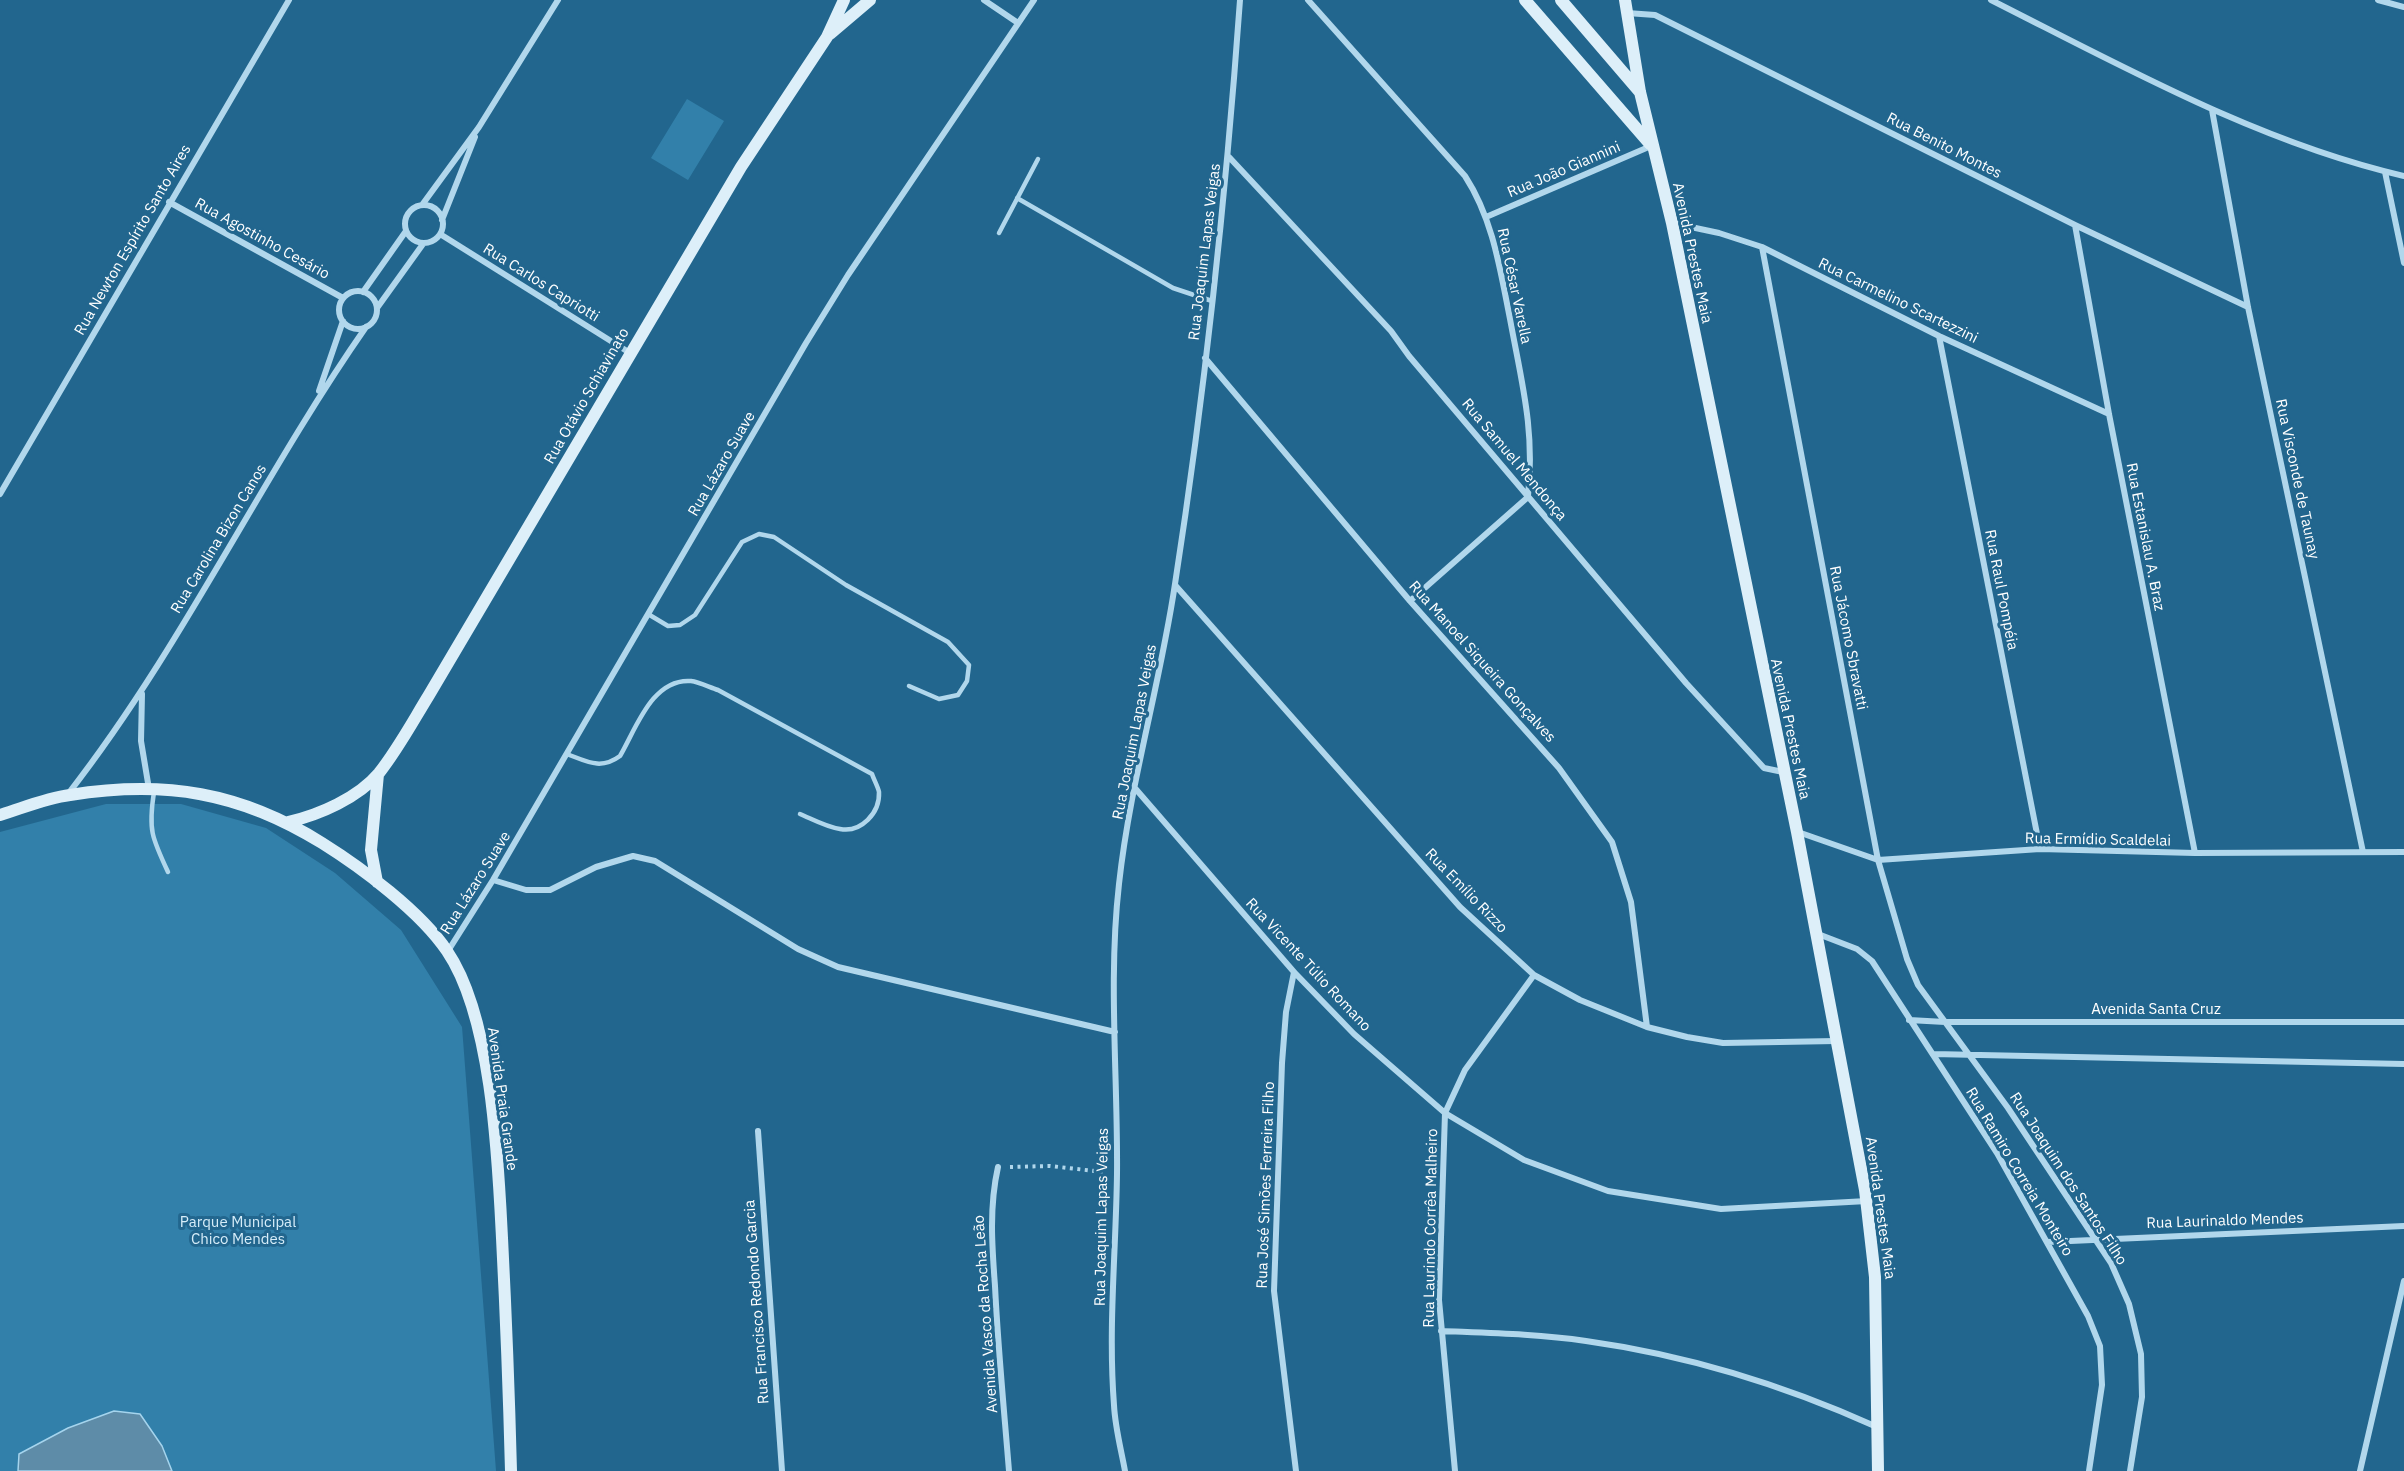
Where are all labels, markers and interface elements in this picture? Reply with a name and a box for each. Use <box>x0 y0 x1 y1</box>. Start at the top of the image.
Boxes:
street label: Rua Benito Montes <box>1883 109 2005 183</box>
street label: Rua João Giannini <box>1505 138 1623 202</box>
street label: Rua Newton Espírito Santo Aires <box>71 141 195 339</box>
street label: Rua Joaquim Lapas Veigas <box>1185 162 1225 342</box>
street label: Avenida Prestes Maia <box>1668 181 1716 325</box>
street label: Rua Agostinho Cesário <box>192 194 332 284</box>
street label: Rua César Varella <box>1493 226 1535 346</box>
street label: Rua Carlos Capriotti <box>480 240 602 326</box>
street label: Rua Carmelino Scartezzini <box>1815 254 1981 348</box>
street label: Rua Otávio Schiavinato <box>541 325 633 467</box>
street label: Rua Samuel Mendonça <box>1458 395 1570 525</box>
street label: Rua Visconde de Taunay <box>2271 397 2323 561</box>
street label: Rua Lázaro Suave <box>685 408 759 520</box>
street label: Rua Carolina Bizon Canos <box>167 461 271 617</box>
street label: Rua Estanislau A. Braz <box>2122 462 2168 612</box>
street label: Rua Raul Pompéia <box>1981 528 2021 652</box>
street label: Rua Jácomo Sbravatti <box>1825 564 1871 712</box>
street label: Rua Manoel Siqueira Gonçalves <box>1405 578 1559 746</box>
street label: Rua Joaquim Lapas Veigas <box>1109 643 1161 821</box>
street label: Avenida Prestes Maia <box>1766 657 1814 801</box>
street label: Rua Lázaro Suave <box>437 828 515 938</box>
street label: Rua Ermídio Scaldelai <box>2025 830 2171 850</box>
street label: Rua Emílio Rizzo <box>1421 845 1511 937</box>
street label: Rua Vicente Túlio Romano <box>1242 895 1374 1035</box>
street label: Avenida Santa Cruz <box>2091 1001 2221 1019</box>
street label: Avenida Praia Grande <box>483 1026 521 1172</box>
street label: Rua José Simões Ferreira Filho <box>1253 1081 1279 1289</box>
street label: Rua Ramiro Correia Monteiro <box>1961 1084 2077 1260</box>
street label: Rua Joaquim dos Santos Filho <box>2005 1089 2131 1269</box>
street label: Rua Joaquim Lapas Veigas <box>1091 1128 1113 1306</box>
street label: Rua Laurindo Corrêa Malheiro <box>1420 1128 1442 1328</box>
street label: Avenida Prestes Maia <box>1861 1136 1899 1280</box>
street label: Rua Francisco Redondo Garcia <box>741 1199 773 1405</box>
street label: Rua Laurinaldo Mendes <box>2146 1209 2304 1233</box>
park label: Parque Municipal Chico Mendes <box>180 1214 296 1249</box>
street label: Avenida Vasco da Rocha Leão <box>970 1214 1002 1414</box>

